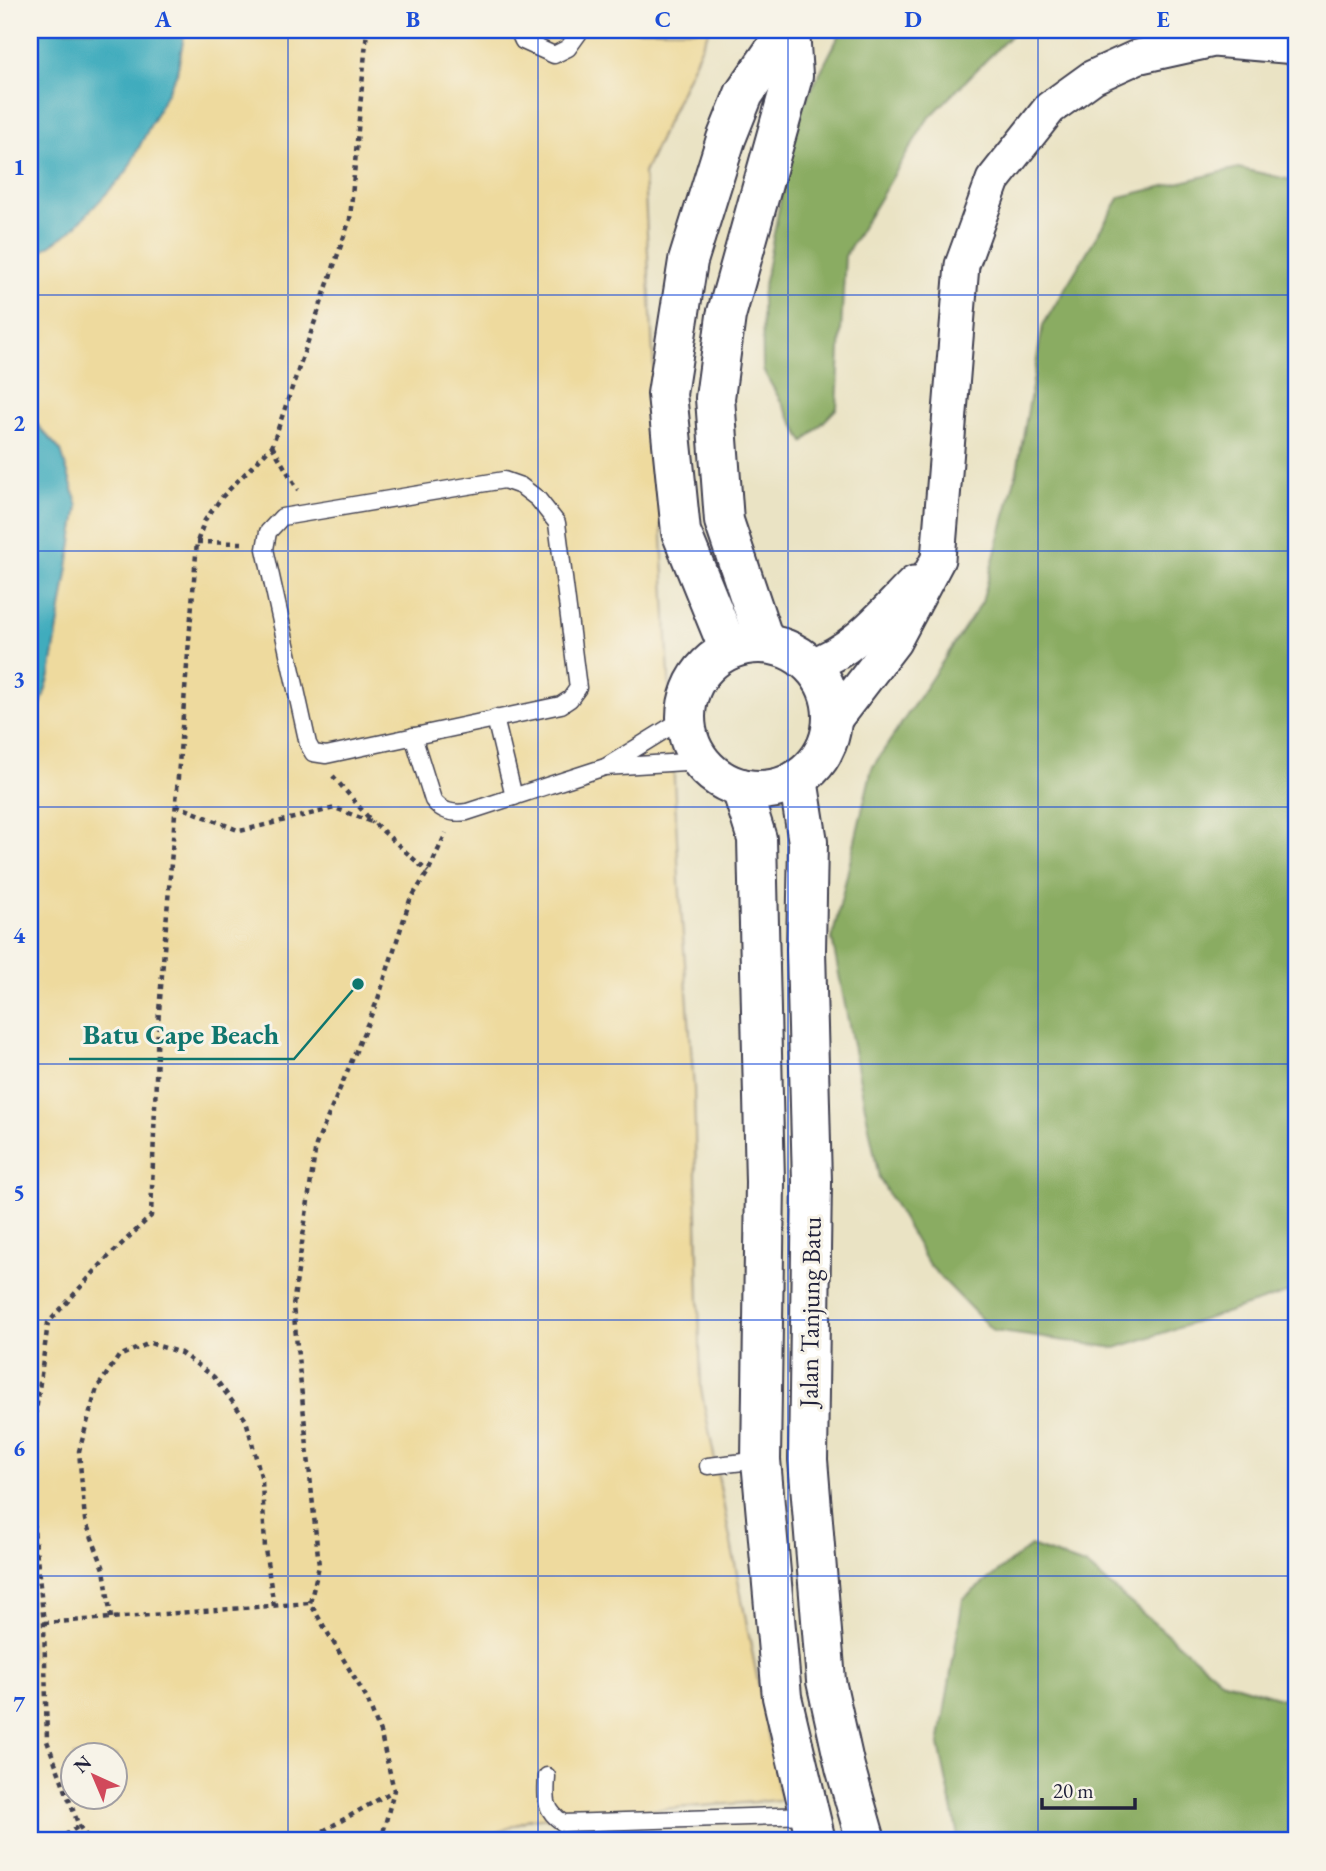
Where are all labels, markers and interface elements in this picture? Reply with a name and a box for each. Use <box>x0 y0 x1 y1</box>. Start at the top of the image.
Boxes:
text: A <box>154 4 172 34</box>
text: B <box>406 4 420 34</box>
text: C <box>655 4 671 34</box>
text: D <box>904 4 922 34</box>
text: E <box>1156 4 1170 34</box>
text: 1 <box>13 152 25 182</box>
text: 2 <box>13 408 25 438</box>
text: 3 <box>13 664 25 694</box>
text: 4 <box>13 920 26 950</box>
callout: Batu Cape Beach <box>69 1010 294 1059</box>
text: Batu Cape Beach <box>83 1016 279 1052</box>
text: 5 <box>13 1177 25 1207</box>
street label: Jalan Tanjung Batu <box>791 1216 829 1410</box>
text: 6 <box>13 1433 25 1463</box>
text: 7 <box>13 1689 26 1719</box>
north arrow <box>60 1742 130 1812</box>
text: N <box>68 1749 97 1778</box>
scale bar <box>1042 1766 1135 1810</box>
text: 20 m <box>1053 1777 1094 1804</box>

